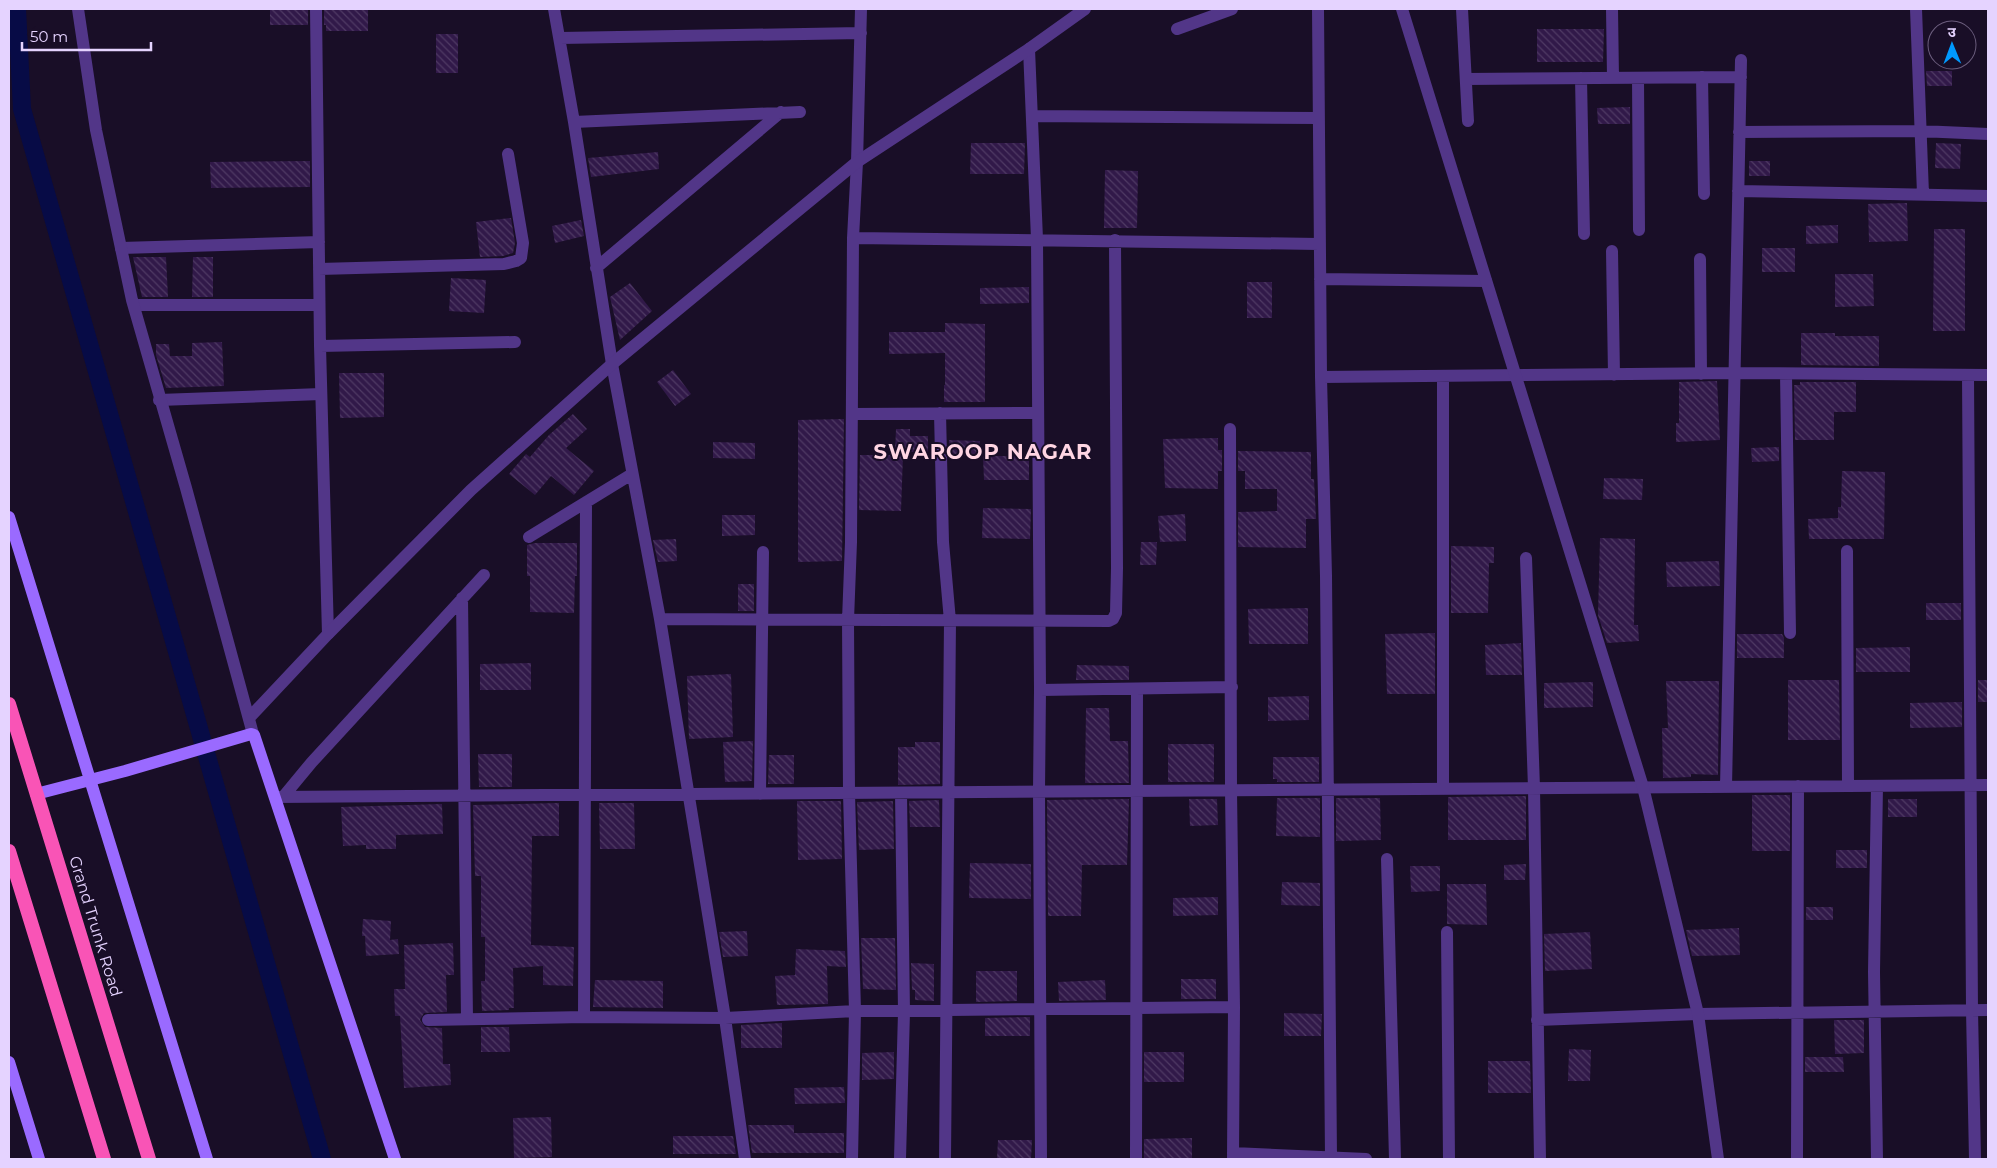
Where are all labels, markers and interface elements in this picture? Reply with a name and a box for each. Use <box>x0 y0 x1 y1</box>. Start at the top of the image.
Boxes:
scale bar <box>22 20 151 52</box>
north arrow <box>1927 20 1977 70</box>
text: उ <box>1948 23 1957 41</box>
text: 50 m <box>30 27 68 46</box>
district label: SWAROOP NAGAR <box>874 439 1092 464</box>
street label: Grand Trunk Road <box>65 854 126 999</box>

